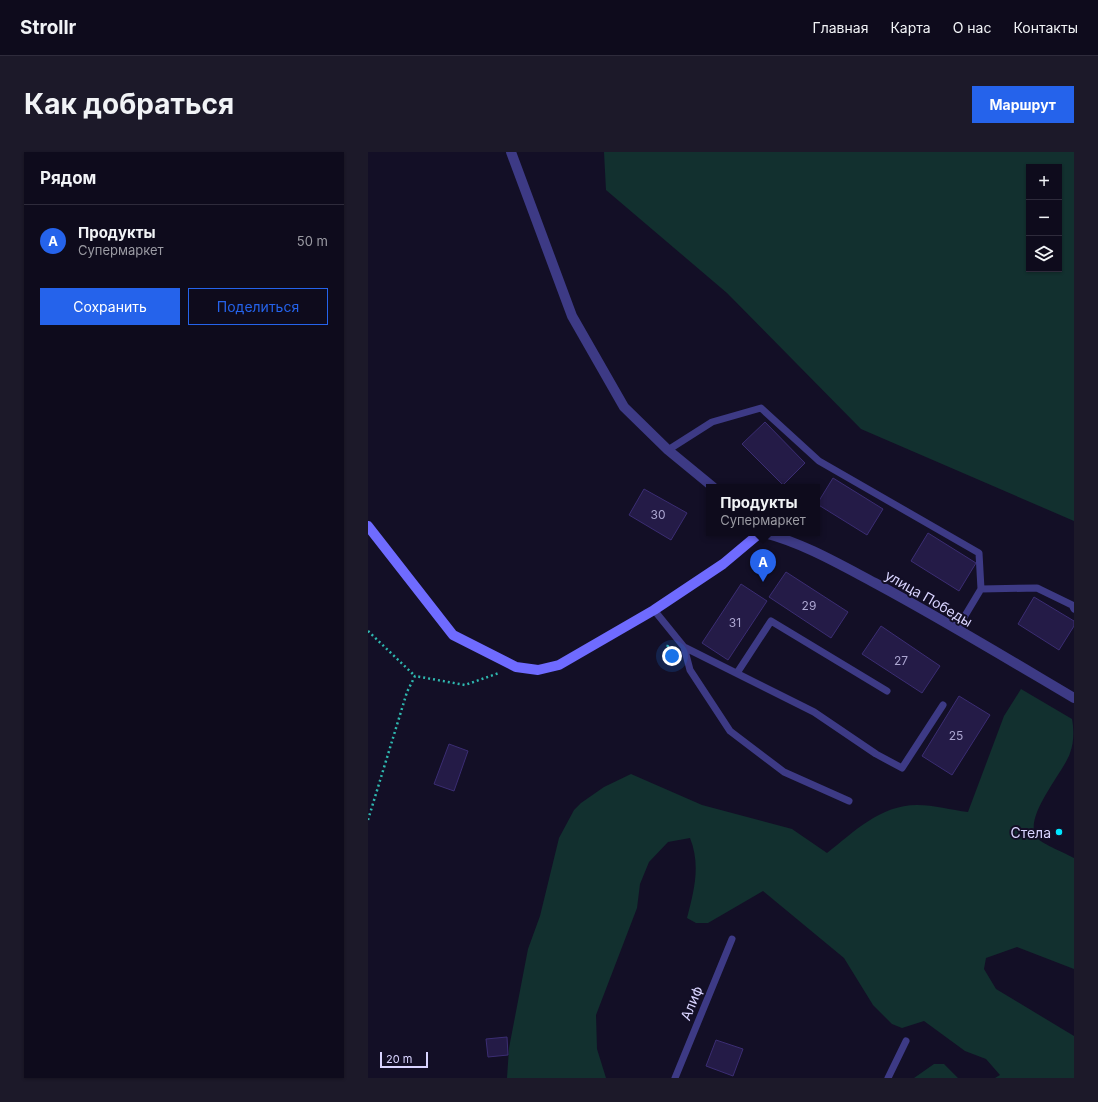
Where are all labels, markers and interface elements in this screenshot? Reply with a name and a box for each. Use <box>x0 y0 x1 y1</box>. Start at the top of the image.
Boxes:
text: Strollr <box>20 16 76 39</box>
text: Главная <box>813 19 868 36</box>
text: Карта <box>890 19 931 36</box>
text: О нас <box>953 19 991 36</box>
text: Контакты <box>1013 19 1078 36</box>
button: Маршрут <box>972 86 1074 123</box>
text: Как добраться <box>24 87 234 121</box>
map controls <box>1026 164 1062 272</box>
button: + <box>1026 164 1062 200</box>
text: Рядом <box>40 168 96 188</box>
button: − <box>1026 200 1062 236</box>
text: Продукты <box>78 223 156 242</box>
text: A <box>48 233 58 249</box>
text: 50 m <box>297 233 328 249</box>
button: layers <box>1026 236 1062 272</box>
text: Супермаркет <box>78 242 164 258</box>
button: Сохранить <box>40 288 180 325</box>
button: Поделиться <box>188 288 328 325</box>
popup <box>706 484 820 536</box>
text: Продукты <box>720 493 798 512</box>
house number: 30 <box>651 507 665 522</box>
text: Супермаркет <box>720 512 806 528</box>
pin: A <box>750 549 776 582</box>
street label: улица Победы <box>882 566 976 630</box>
house number: 29 <box>802 598 816 613</box>
house number: 31 <box>729 615 741 630</box>
your location <box>662 646 682 666</box>
house number: 27 <box>894 653 908 668</box>
house number: 25 <box>949 728 963 743</box>
place label: Стела <box>1010 824 1051 841</box>
marker: Стела <box>1054 827 1064 837</box>
street label: Алиф <box>676 983 706 1023</box>
scale bar <box>380 1050 428 1069</box>
text: 20 m <box>386 1052 412 1066</box>

